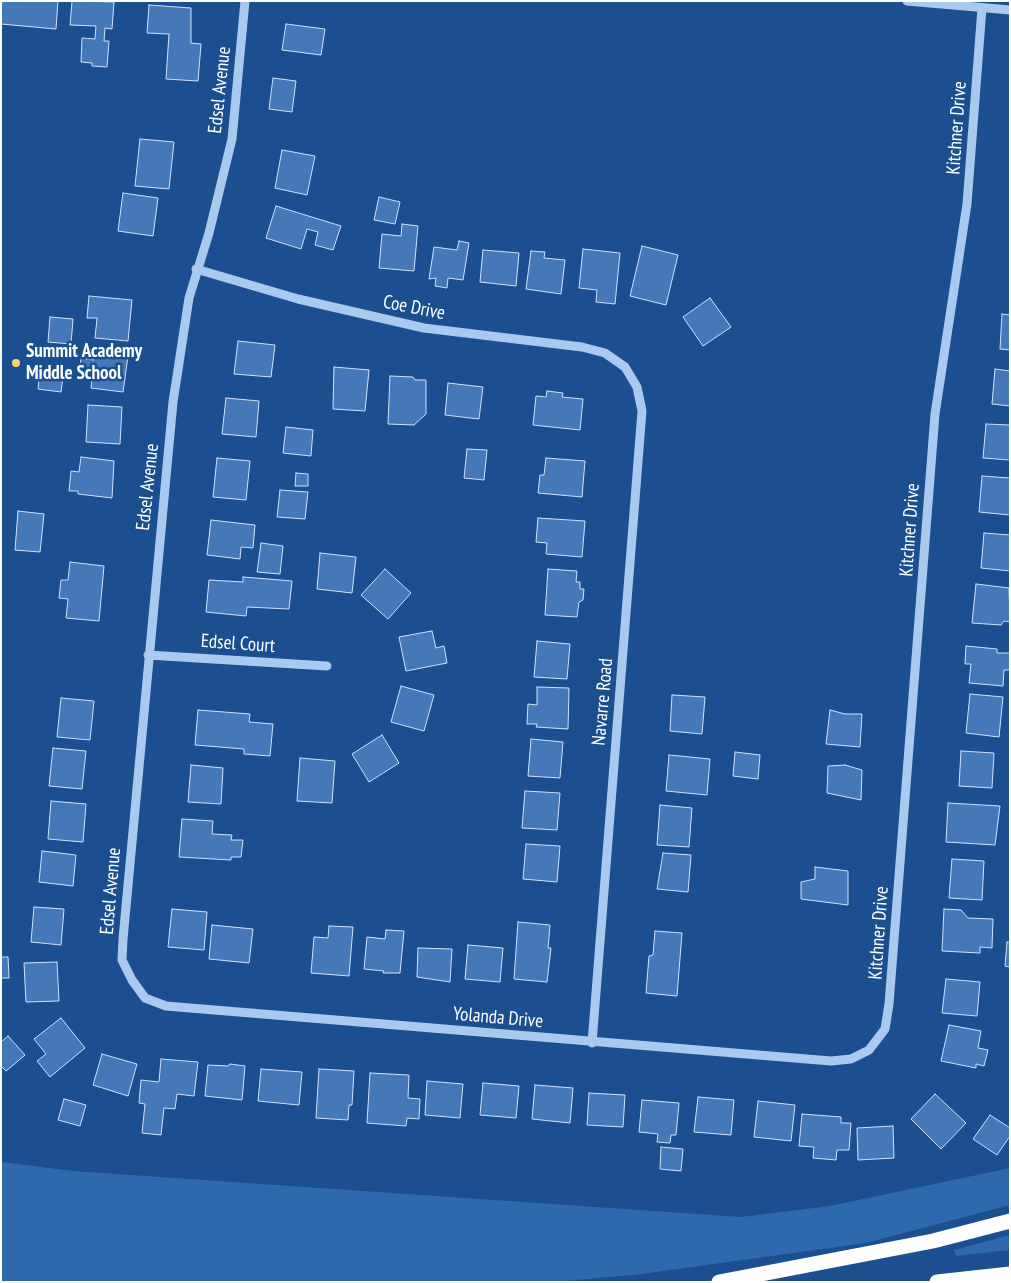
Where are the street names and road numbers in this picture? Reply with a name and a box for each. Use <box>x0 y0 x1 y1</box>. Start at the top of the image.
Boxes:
street label: Edsel Avenue <box>204 45 236 135</box>
street label: Kitchner Drive <box>942 81 972 175</box>
street label: Coe Drive <box>381 291 447 325</box>
street label: Edsel Avenue <box>132 442 164 532</box>
street label: Kitchner Drive <box>895 483 925 577</box>
street label: Edsel Court <box>200 630 276 658</box>
street label: Navarre Road <box>588 657 618 747</box>
street label: Edsel Avenue <box>96 847 126 935</box>
street label: Kitchner Drive <box>864 886 894 980</box>
street label: Yolanda Drive <box>452 1003 544 1033</box>

